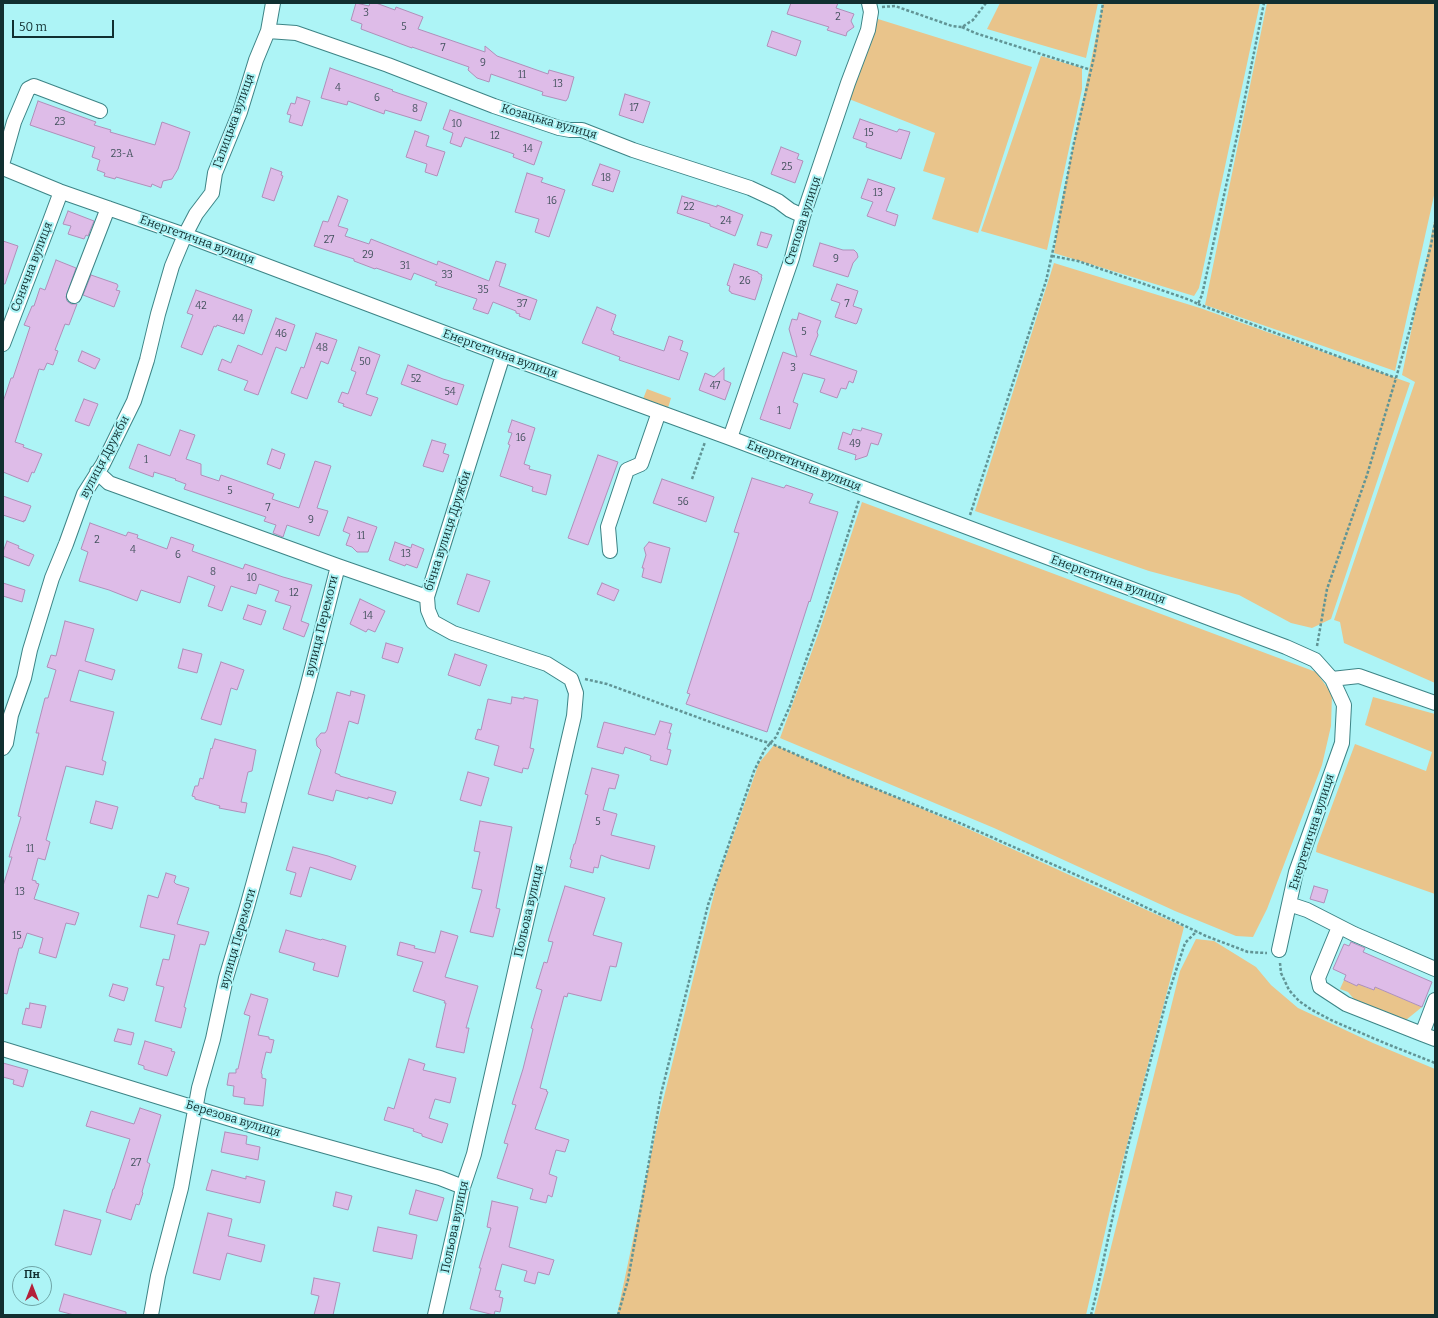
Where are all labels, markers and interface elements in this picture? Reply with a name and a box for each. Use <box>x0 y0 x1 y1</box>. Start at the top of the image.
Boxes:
house number: 3 <box>363 7 369 19</box>
house number: 2 <box>835 11 841 23</box>
scale bar <box>14 12 116 38</box>
text: 50 m <box>19 20 47 34</box>
house number: 5 <box>401 21 407 33</box>
house number: 7 <box>440 42 446 54</box>
house number: 9 <box>480 57 486 69</box>
house number: 11 <box>518 69 526 81</box>
street label: Галицька вулиця <box>210 72 258 170</box>
house number: 13 <box>553 78 563 90</box>
house number: 4 <box>335 82 341 94</box>
house number: 6 <box>374 92 380 104</box>
street label: Козацька вулиця <box>499 101 599 143</box>
house number: 17 <box>630 102 638 114</box>
house number: 8 <box>412 103 418 115</box>
house number: 23 <box>54 116 66 128</box>
house number: 10 <box>452 118 462 130</box>
house number: 15 <box>864 127 874 139</box>
house number: 12 <box>490 130 500 142</box>
house number: 14 <box>523 143 533 155</box>
house number: 23-А <box>111 148 133 160</box>
house number: 25 <box>782 161 792 173</box>
house number: 18 <box>601 172 611 184</box>
street label: Степова вулиця <box>782 175 824 267</box>
house number: 13 <box>873 187 883 199</box>
house number: 16 <box>547 195 557 207</box>
house number: 22 <box>684 201 694 213</box>
street label: Енергетична вулиця <box>138 213 256 267</box>
house number: 24 <box>720 215 732 227</box>
street label: Сонячна вулиця <box>8 220 56 314</box>
house number: 27 <box>324 234 334 246</box>
house number: 29 <box>362 249 374 261</box>
house number: 9 <box>833 253 839 265</box>
house number: 31 <box>400 260 410 272</box>
house number: 33 <box>441 269 453 281</box>
house number: 26 <box>739 275 751 287</box>
house number: 35 <box>477 284 489 296</box>
house number: 37 <box>517 298 527 310</box>
house number: 7 <box>844 298 850 310</box>
house number: 42 <box>195 300 207 312</box>
house number: 44 <box>232 313 244 325</box>
house number: 5 <box>801 326 807 338</box>
street label: Енергетична вулиця <box>441 327 559 381</box>
house number: 46 <box>275 328 287 340</box>
house number: 48 <box>316 342 328 354</box>
house number: 50 <box>359 356 371 368</box>
house number: 3 <box>790 362 796 374</box>
house number: 52 <box>411 373 421 385</box>
house number: 47 <box>710 380 720 392</box>
house number: 54 <box>444 386 456 398</box>
house number: 1 <box>777 405 781 417</box>
street label: вулиця Дружби <box>77 413 133 501</box>
house number: 16 <box>516 432 526 444</box>
street label: Енергетична вулиця <box>745 438 863 494</box>
house number: 49 <box>849 438 861 450</box>
house number: 1 <box>144 454 148 466</box>
street label: бічна вулиця Дружби <box>422 469 474 593</box>
house number: 5 <box>227 485 233 497</box>
house number: 56 <box>677 496 689 508</box>
house number: 7 <box>265 502 271 514</box>
house number: 9 <box>308 514 314 526</box>
house number: 11 <box>357 530 365 542</box>
house number: 2 <box>94 534 100 546</box>
house number: 4 <box>130 544 136 556</box>
house number: 13 <box>401 548 411 560</box>
house number: 6 <box>175 549 181 561</box>
street label: Енергетична вулиця <box>1049 553 1167 607</box>
house number: 8 <box>210 566 216 578</box>
house number: 10 <box>247 572 257 584</box>
street label: вулиця Перемоги <box>303 574 341 678</box>
house number: 12 <box>289 587 299 599</box>
house number: 14 <box>363 610 373 622</box>
street label: Енергетична вулиця <box>1286 772 1338 892</box>
house number: 5 <box>595 816 601 828</box>
house number: 11 <box>26 843 34 855</box>
street label: Польова вулиця <box>511 864 547 958</box>
house number: 13 <box>15 886 25 898</box>
street label: вулиця Перемоги <box>217 887 259 991</box>
house number: 15 <box>12 930 22 942</box>
street label: Березова вулиця <box>184 1098 282 1140</box>
house number: 27 <box>131 1157 141 1169</box>
street label: Польова вулиця <box>438 1180 472 1274</box>
north arrow <box>12 1266 52 1306</box>
text: Пн <box>24 1268 40 1281</box>

